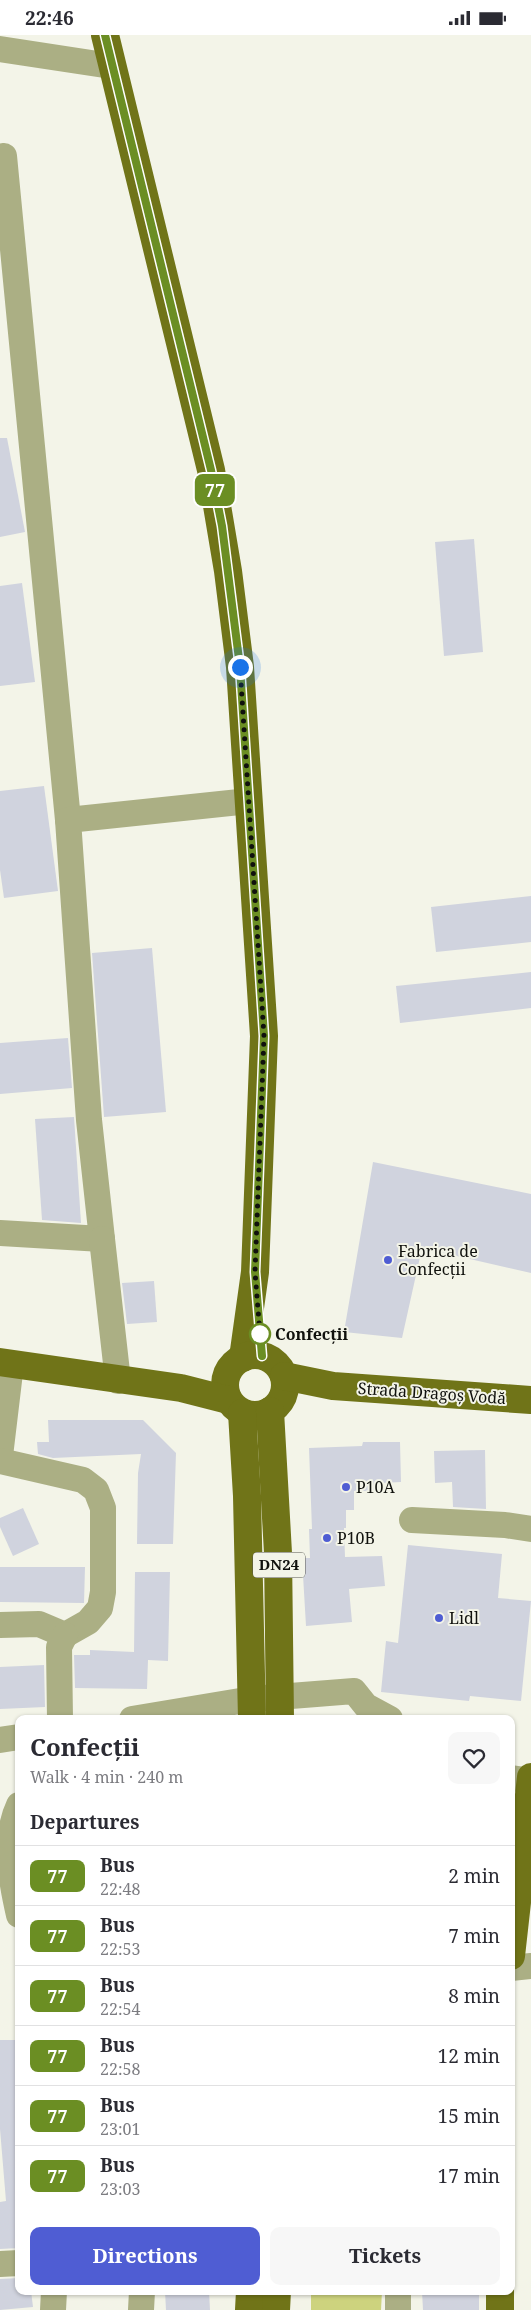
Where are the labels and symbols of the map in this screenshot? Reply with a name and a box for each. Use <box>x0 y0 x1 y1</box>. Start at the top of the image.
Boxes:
line badge: 77 <box>192 474 238 506</box>
your location <box>228 655 253 680</box>
place label: Fabrica de Confecții <box>398 1240 478 1280</box>
marker: Fabrica de Confecții <box>382 1254 394 1266</box>
marker: Confecții <box>249 1323 271 1345</box>
place label: Confecții <box>275 1323 348 1345</box>
street label: Strada Dragoș Vodă <box>357 1377 507 1409</box>
place label: P10A <box>356 1476 396 1498</box>
marker: P10A <box>340 1481 352 1493</box>
place label: P10B <box>337 1527 375 1549</box>
marker: P10B <box>321 1532 333 1544</box>
road number: DN24 <box>253 1553 305 1577</box>
place label: Lidl <box>449 1607 479 1629</box>
marker: Lidl <box>433 1612 445 1624</box>

